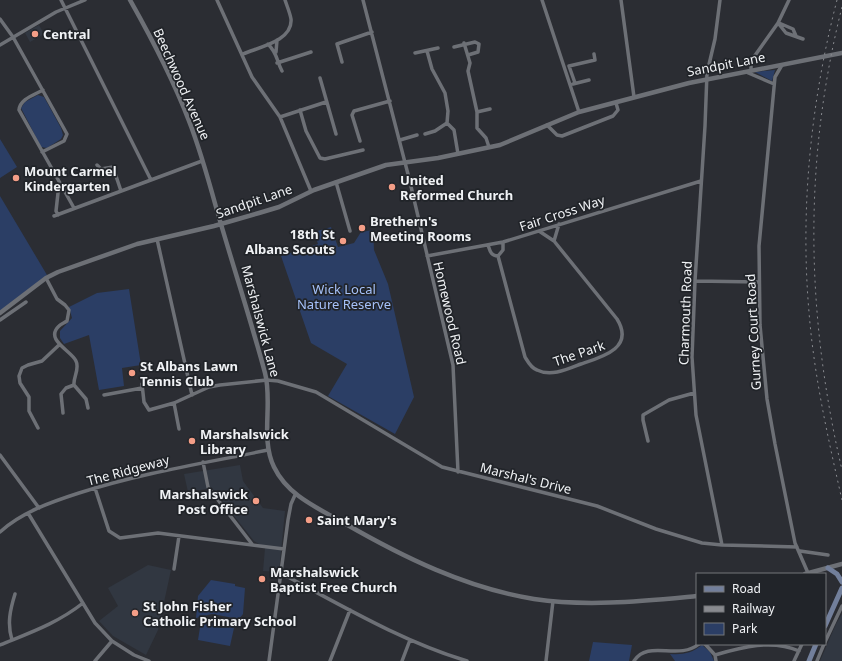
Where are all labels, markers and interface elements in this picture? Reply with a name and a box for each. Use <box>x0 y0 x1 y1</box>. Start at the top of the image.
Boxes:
place label: Central <box>43 25 90 43</box>
street label: Beechwood Avenue <box>149 25 215 143</box>
marker: Central <box>30 29 40 39</box>
street label: Sandpit Lane <box>685 48 767 80</box>
place label: Mount Carmel Kindergarten <box>24 162 117 195</box>
place label: United Reformed Church <box>400 171 513 204</box>
marker: Mount Carmel Kindergarten <box>11 173 21 183</box>
street label: Sandpit Lane <box>214 180 294 222</box>
marker: United Reformed Church <box>387 182 397 192</box>
street label: Fair Cross Way <box>517 191 607 235</box>
place label: Brethern's Meeting Rooms <box>370 212 471 245</box>
marker: Brethern's Meeting Rooms <box>357 223 367 233</box>
place label: 18th St Albans Scouts <box>245 225 335 258</box>
marker: 18th St Albans Scouts <box>338 236 348 246</box>
street label: Homewood Road <box>429 260 471 366</box>
street label: Charmouth Road <box>674 261 696 365</box>
street label: Marshalswick Lane <box>237 263 285 379</box>
street label: Gurney Court Road <box>741 273 765 391</box>
park label: Wick Local Nature Reserve <box>297 280 391 313</box>
street label: The Park <box>551 336 607 370</box>
place label: St Albans Lawn Tennis Club <box>140 357 238 390</box>
marker: St Albans Lawn Tennis Club <box>127 368 137 378</box>
place label: Marshalswick Library <box>200 425 290 458</box>
marker: Marshalswick Library <box>187 436 197 446</box>
street label: The Ridgeway <box>85 450 172 490</box>
street label: Marshal's Drive <box>478 458 574 498</box>
place label: Marshalswick Post Office <box>159 485 249 518</box>
marker: Marshalswick Post Office <box>251 496 261 506</box>
place label: Saint Mary's <box>317 511 397 529</box>
marker: Saint Mary's <box>304 515 314 525</box>
place label: Marshalswick Baptist Free Church <box>270 563 397 596</box>
legend <box>696 573 826 645</box>
marker: Marshalswick Baptist Free Church <box>257 574 267 584</box>
text: Road <box>732 580 761 597</box>
place label: St John Fisher Catholic Primary School <box>143 597 297 630</box>
text: Railway <box>732 600 776 617</box>
marker: St John Fisher Catholic Primary School <box>130 608 140 618</box>
text: Park <box>732 620 758 637</box>

